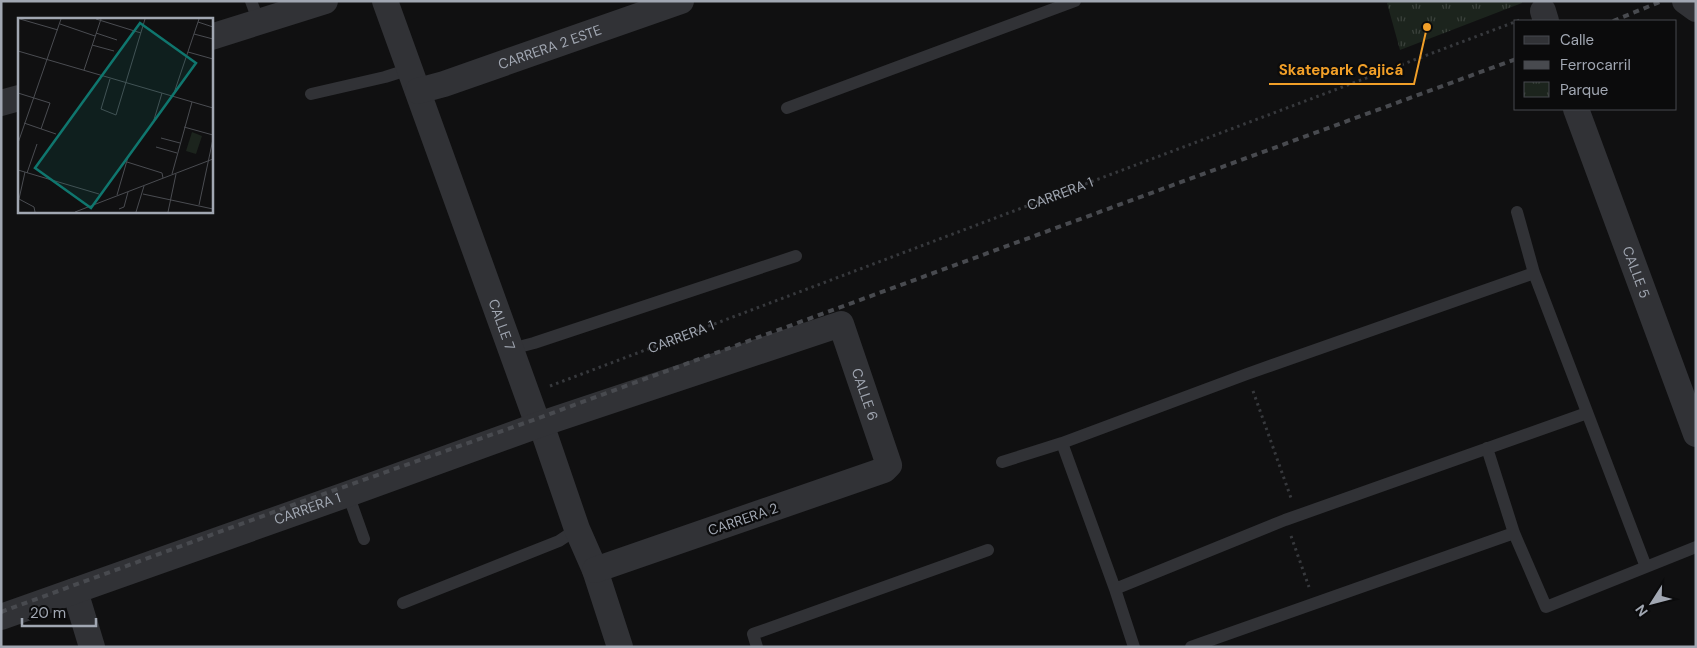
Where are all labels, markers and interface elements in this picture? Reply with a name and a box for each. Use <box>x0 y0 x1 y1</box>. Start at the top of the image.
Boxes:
inset map <box>18 18 212 212</box>
legend <box>1514 20 1677 110</box>
street label: CARRERA 2 ESTE <box>496 21 604 73</box>
text: Calle <box>1560 30 1594 50</box>
callout: Skatepark Cajicá <box>1269 54 1414 84</box>
text: Ferrocarril <box>1560 55 1631 75</box>
text: Skatepark Cajicá <box>1279 60 1403 80</box>
text: Parque <box>1560 80 1608 100</box>
street label: CARRERA 1 <box>1024 173 1096 214</box>
street label: CALLE 5 <box>1618 244 1654 301</box>
street label: CALLE 7 <box>484 297 519 353</box>
street label: CARRERA 1 <box>645 316 717 357</box>
street label: CALLE 6 <box>848 366 882 423</box>
street label: CARRERA 1 <box>272 488 343 528</box>
street label: CARRERA 2 <box>706 499 780 539</box>
north arrow <box>1627 578 1677 628</box>
scale bar <box>22 596 96 628</box>
text: N <box>1631 601 1652 620</box>
text: 20 m <box>30 603 66 623</box>

